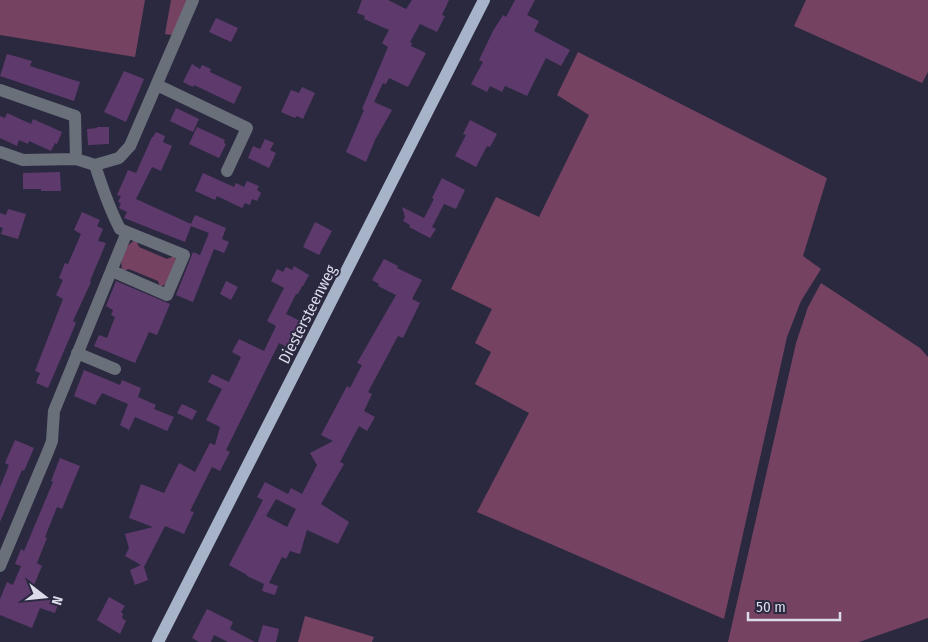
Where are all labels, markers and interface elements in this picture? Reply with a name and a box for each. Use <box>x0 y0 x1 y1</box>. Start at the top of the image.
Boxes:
street label: Diestersteenweg <box>274 261 341 367</box>
north arrow <box>20 572 70 622</box>
scale bar <box>748 590 840 622</box>
text: N <box>48 594 66 607</box>
text: 50 m <box>756 598 786 616</box>

